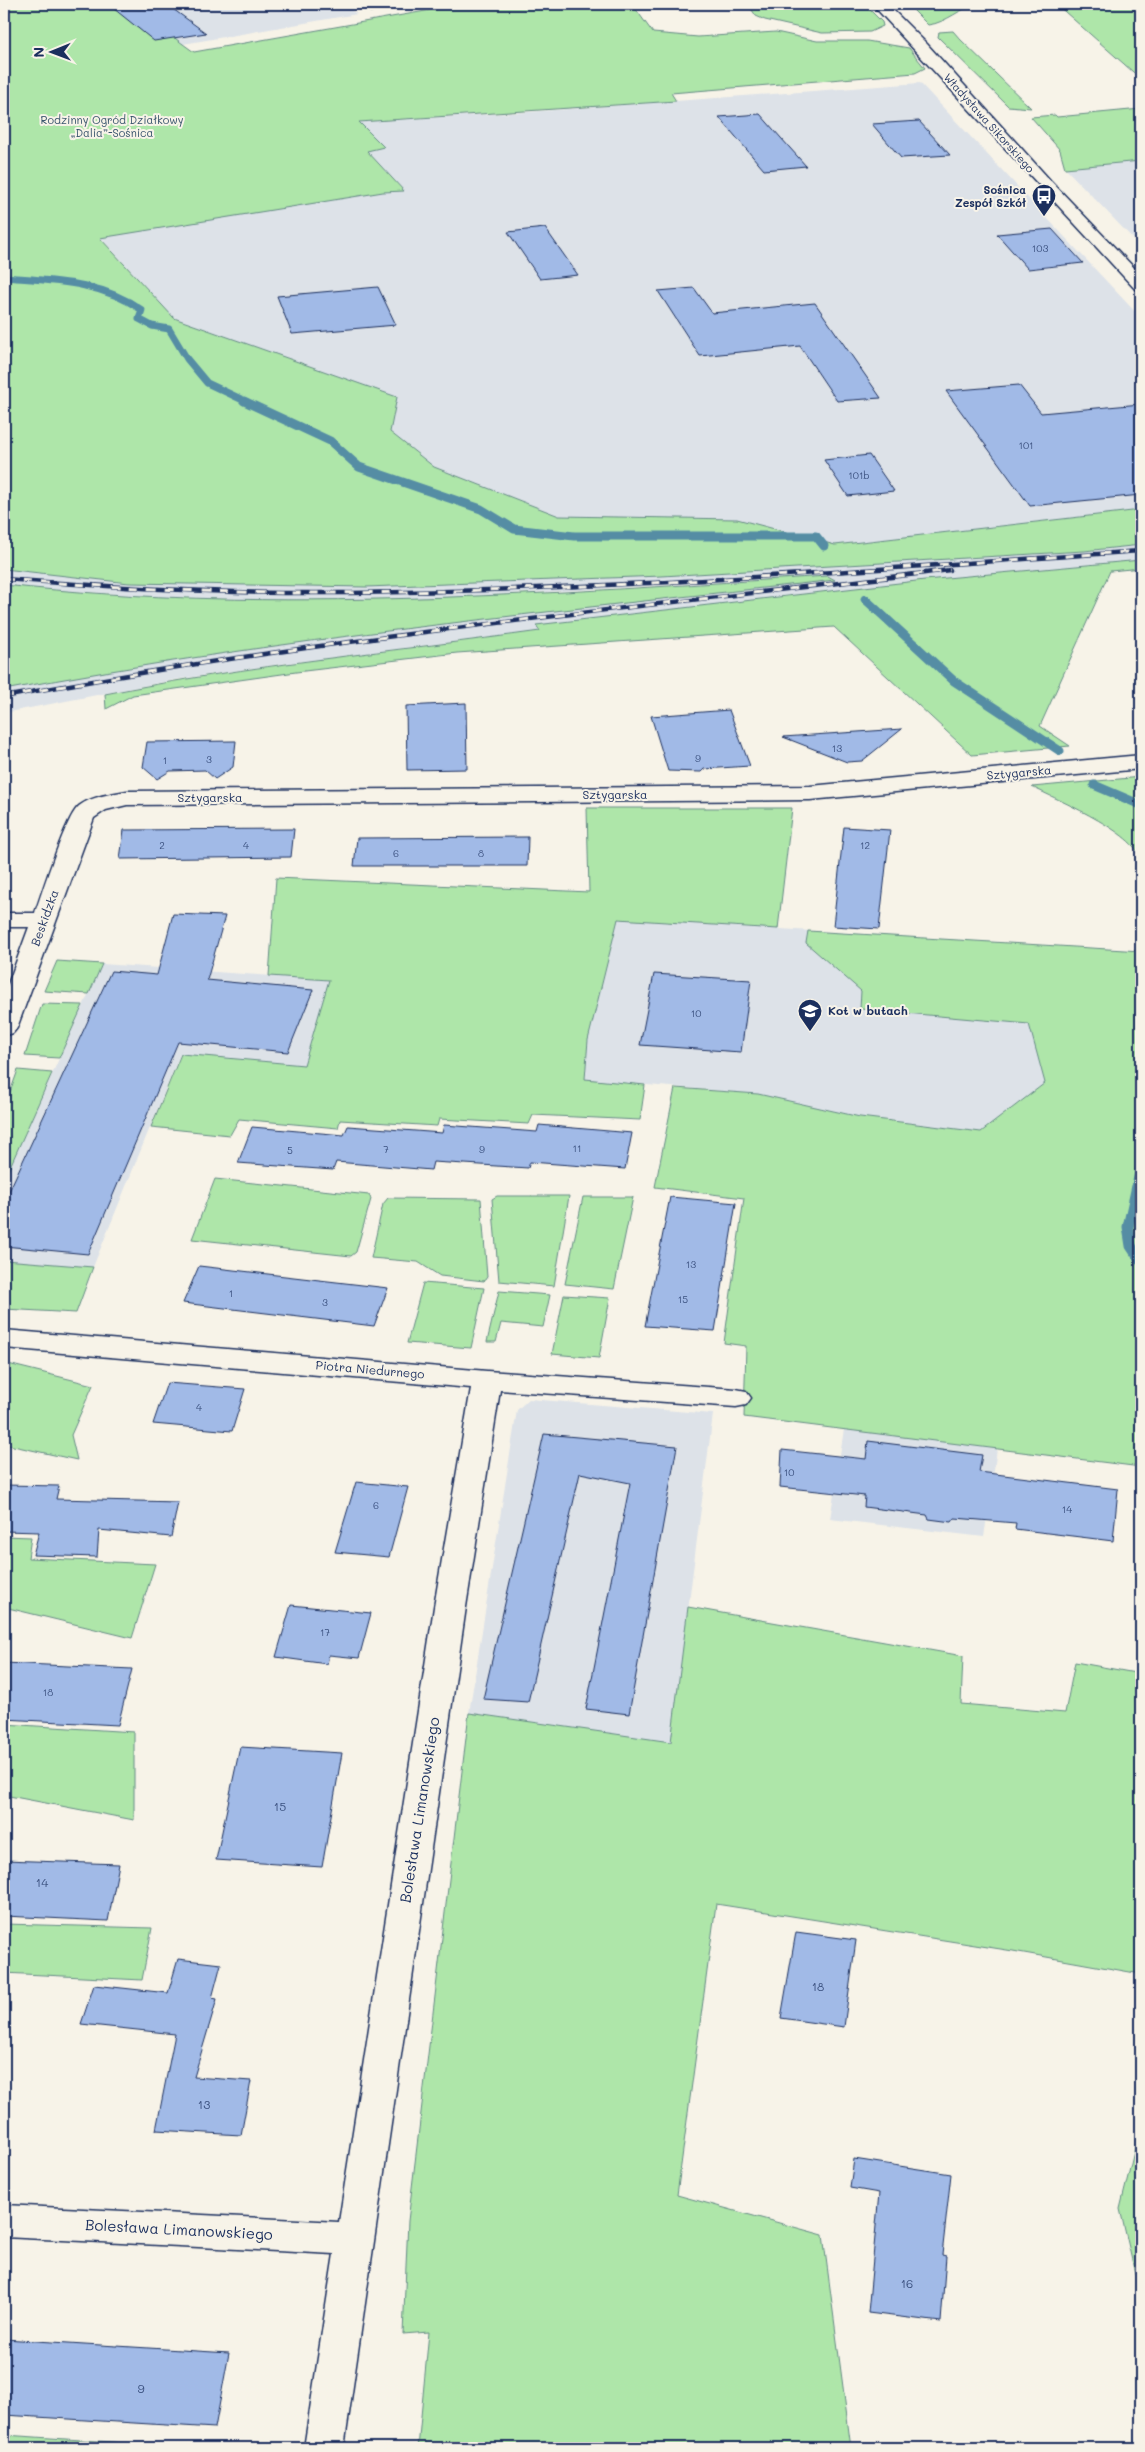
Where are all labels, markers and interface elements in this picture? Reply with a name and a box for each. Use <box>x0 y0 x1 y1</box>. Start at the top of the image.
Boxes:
north arrow <box>28 28 78 78</box>
text: N <box>29 47 48 58</box>
street label: Władysława Sikorskiego <box>941 70 1038 176</box>
park label: Rodzinny Ogród Działkowy „Dalia”-Sośnica <box>40 112 184 140</box>
place label: Sośnica Zespół Szkół <box>955 182 1026 210</box>
bus stop icon: Sośnica Zespół Szkół <box>1031 183 1057 217</box>
house number: 103 <box>1032 241 1048 255</box>
house number: 101 <box>1018 438 1034 452</box>
house number: 101b <box>848 468 870 482</box>
house number: 13 <box>832 741 842 755</box>
house number: 9 <box>695 751 701 765</box>
house number: 3 <box>206 752 212 766</box>
house number: 1 <box>163 753 167 767</box>
street label: Sztygarska <box>986 761 1052 783</box>
street label: Sztygarska <box>582 786 648 802</box>
street label: Sztygarska <box>177 789 243 805</box>
house number: 2 <box>159 838 165 852</box>
house number: 4 <box>243 838 249 852</box>
house number: 12 <box>860 838 870 852</box>
house number: 6 <box>393 846 399 860</box>
house number: 8 <box>478 846 484 860</box>
street label: Beskidzka <box>26 887 62 948</box>
school or university icon: Kot w butach <box>797 998 823 1032</box>
place label: Kot w butach <box>828 1002 908 1018</box>
house number: 10 <box>691 1006 701 1020</box>
house number: 11 <box>573 1141 581 1155</box>
house number: 7 <box>383 1142 389 1156</box>
house number: 9 <box>479 1142 485 1156</box>
house number: 5 <box>287 1143 293 1157</box>
house number: 13 <box>686 1257 696 1271</box>
house number: 1 <box>229 1286 233 1300</box>
house number: 15 <box>678 1292 688 1306</box>
house number: 3 <box>322 1295 328 1309</box>
street label: Piotra Niedurnego <box>315 1356 425 1382</box>
house number: 4 <box>196 1400 202 1414</box>
house number: 10 <box>784 1465 794 1479</box>
house number: 6 <box>373 1498 379 1512</box>
house number: 14 <box>1062 1502 1072 1516</box>
house number: 17 <box>320 1625 330 1639</box>
house number: 18 <box>43 1685 53 1699</box>
street label: Bolesława Limanowskiego <box>394 1715 444 1904</box>
house number: 15 <box>274 1798 286 1814</box>
house number: 14 <box>36 1874 48 1890</box>
house number: 18 <box>812 1978 824 1994</box>
house number: 13 <box>198 2096 210 2112</box>
street label: Bolesława Limanowskiego <box>85 2214 273 2244</box>
house number: 16 <box>901 2275 913 2291</box>
house number: 9 <box>137 2380 145 2396</box>

